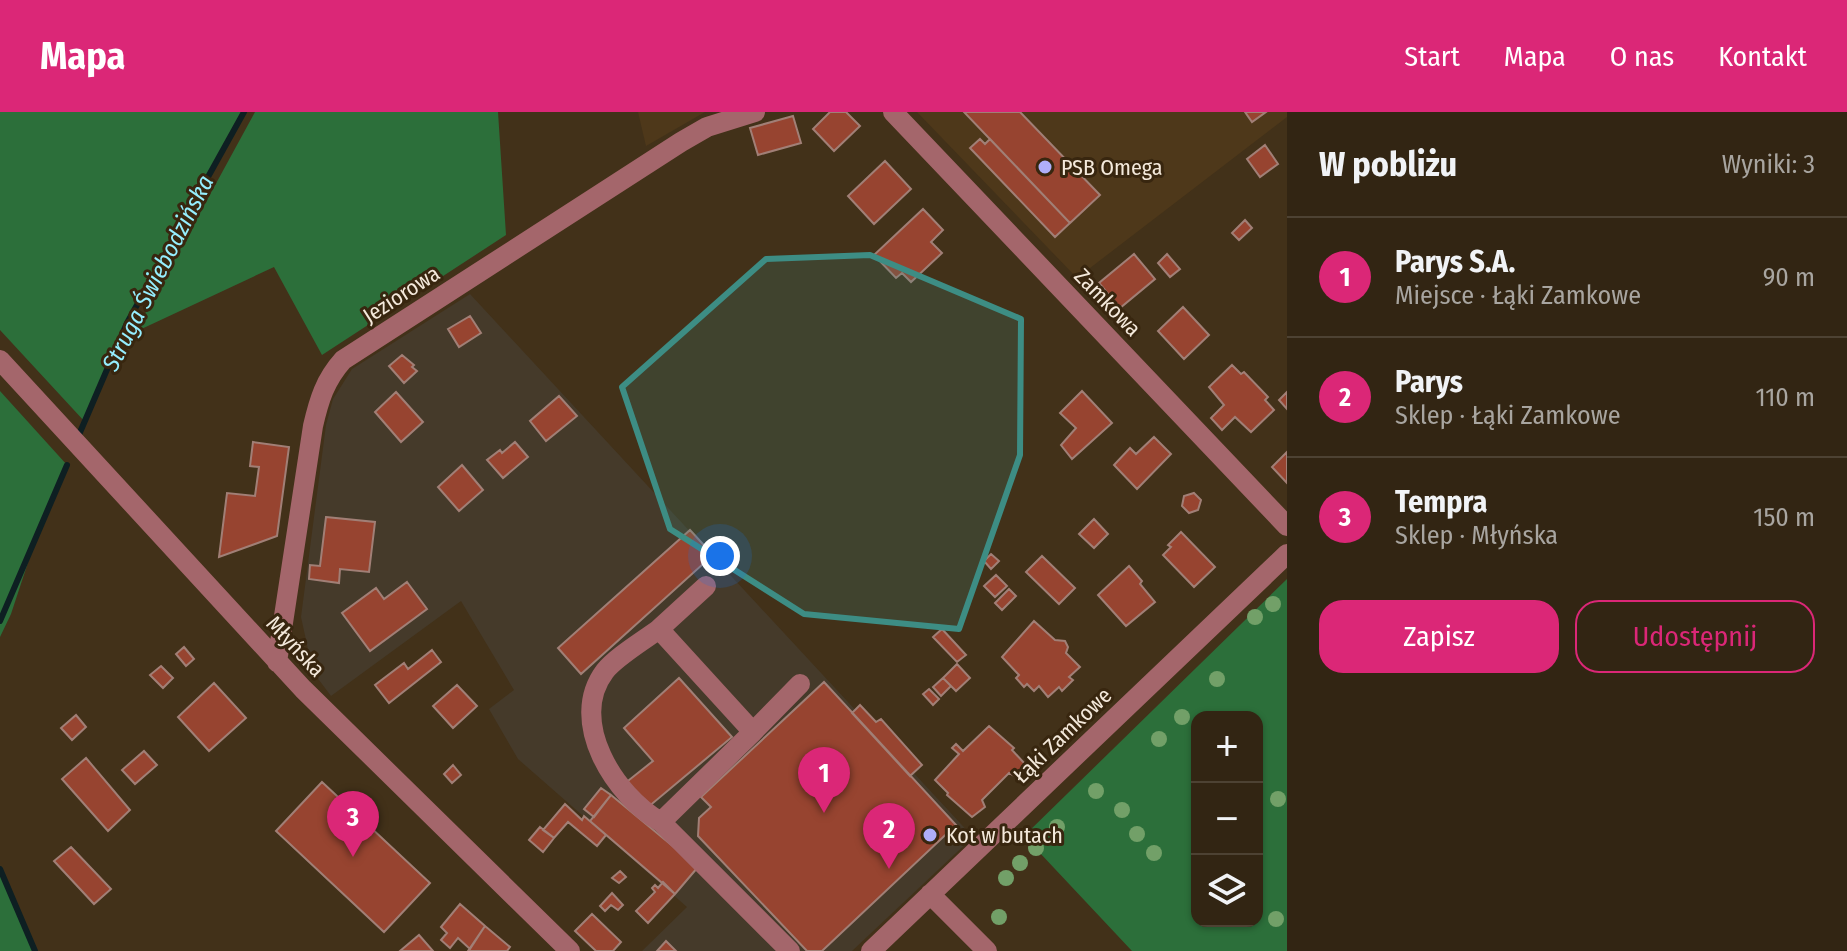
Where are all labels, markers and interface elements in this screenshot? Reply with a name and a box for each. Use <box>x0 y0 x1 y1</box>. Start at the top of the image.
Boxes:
text: Mapa <box>40 33 125 79</box>
text: Start <box>1404 40 1460 73</box>
text: Mapa <box>1504 40 1566 73</box>
text: O nas <box>1610 40 1674 73</box>
text: Kontakt <box>1718 40 1807 73</box>
text: W pobliżu <box>1319 144 1457 185</box>
text: Wyniki: 3 <box>1722 149 1815 180</box>
place label: PSB Omega <box>1061 154 1163 181</box>
marker: PSB Omega <box>1036 158 1054 176</box>
water label: Struga Świebodzińska <box>95 170 220 376</box>
text: Parys S.A. <box>1395 244 1515 280</box>
street label: Jeziorowa <box>358 260 445 329</box>
text: 1 <box>1340 262 1351 293</box>
text: 90 m <box>1763 262 1815 293</box>
street label: Zamkowa <box>1069 263 1147 342</box>
text: Miejsce · Łąki Zamkowe <box>1395 280 1641 311</box>
text: Parys <box>1395 364 1463 400</box>
text: 2 <box>1339 382 1351 413</box>
text: 110 m <box>1755 382 1815 413</box>
text: Sklep · Łąki Zamkowe <box>1395 400 1621 431</box>
text: Tempra <box>1395 484 1487 520</box>
text: 3 <box>1339 502 1351 533</box>
text: 150 m <box>1753 502 1815 533</box>
text: Sklep · Młyńska <box>1395 520 1558 551</box>
your location <box>700 536 740 576</box>
button: Zapisz <box>1319 600 1559 673</box>
button: Udostępnij <box>1575 600 1815 673</box>
street label: Młyńska <box>261 610 331 682</box>
street label: Łąki Zamkowe <box>1007 682 1117 789</box>
map controls <box>1191 711 1263 927</box>
button: + <box>1191 711 1263 783</box>
pin: 1 <box>798 747 850 813</box>
button: − <box>1191 783 1263 855</box>
pin: 3 <box>327 791 379 857</box>
pin: 2 <box>863 803 915 869</box>
place label: Kot w butach <box>946 822 1063 849</box>
marker: Kot w butach <box>921 826 939 844</box>
button: layers <box>1191 855 1263 927</box>

